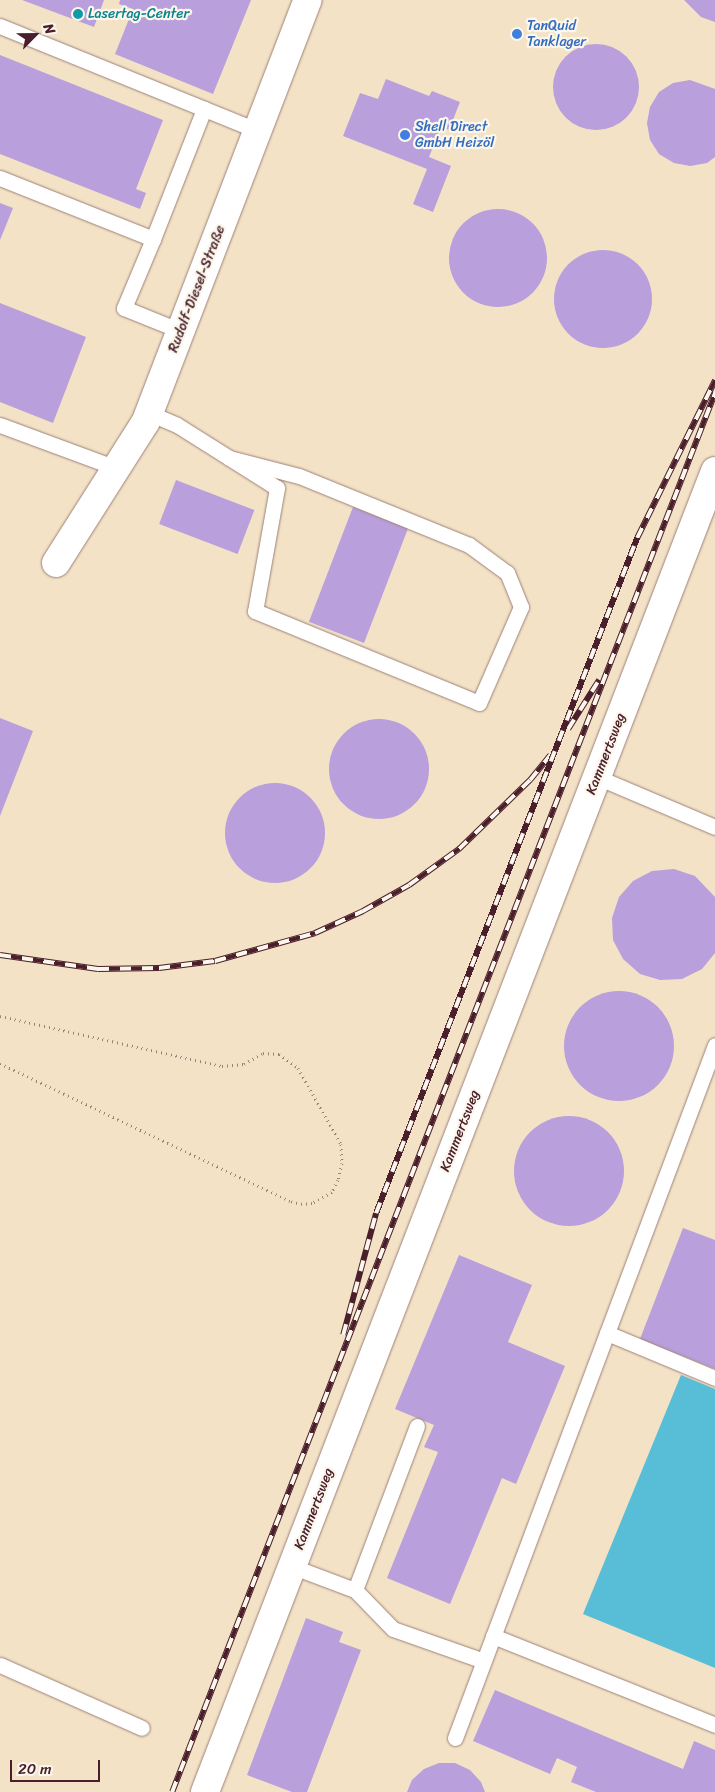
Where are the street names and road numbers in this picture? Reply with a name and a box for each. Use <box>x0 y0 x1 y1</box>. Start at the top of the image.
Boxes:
street label: Rudolf-Diesel-Straße <box>165 223 229 355</box>
street label: Kammertsweg <box>583 711 629 797</box>
street label: Kammertsweg <box>437 1088 483 1174</box>
street label: Kammertsweg <box>291 1466 337 1552</box>

